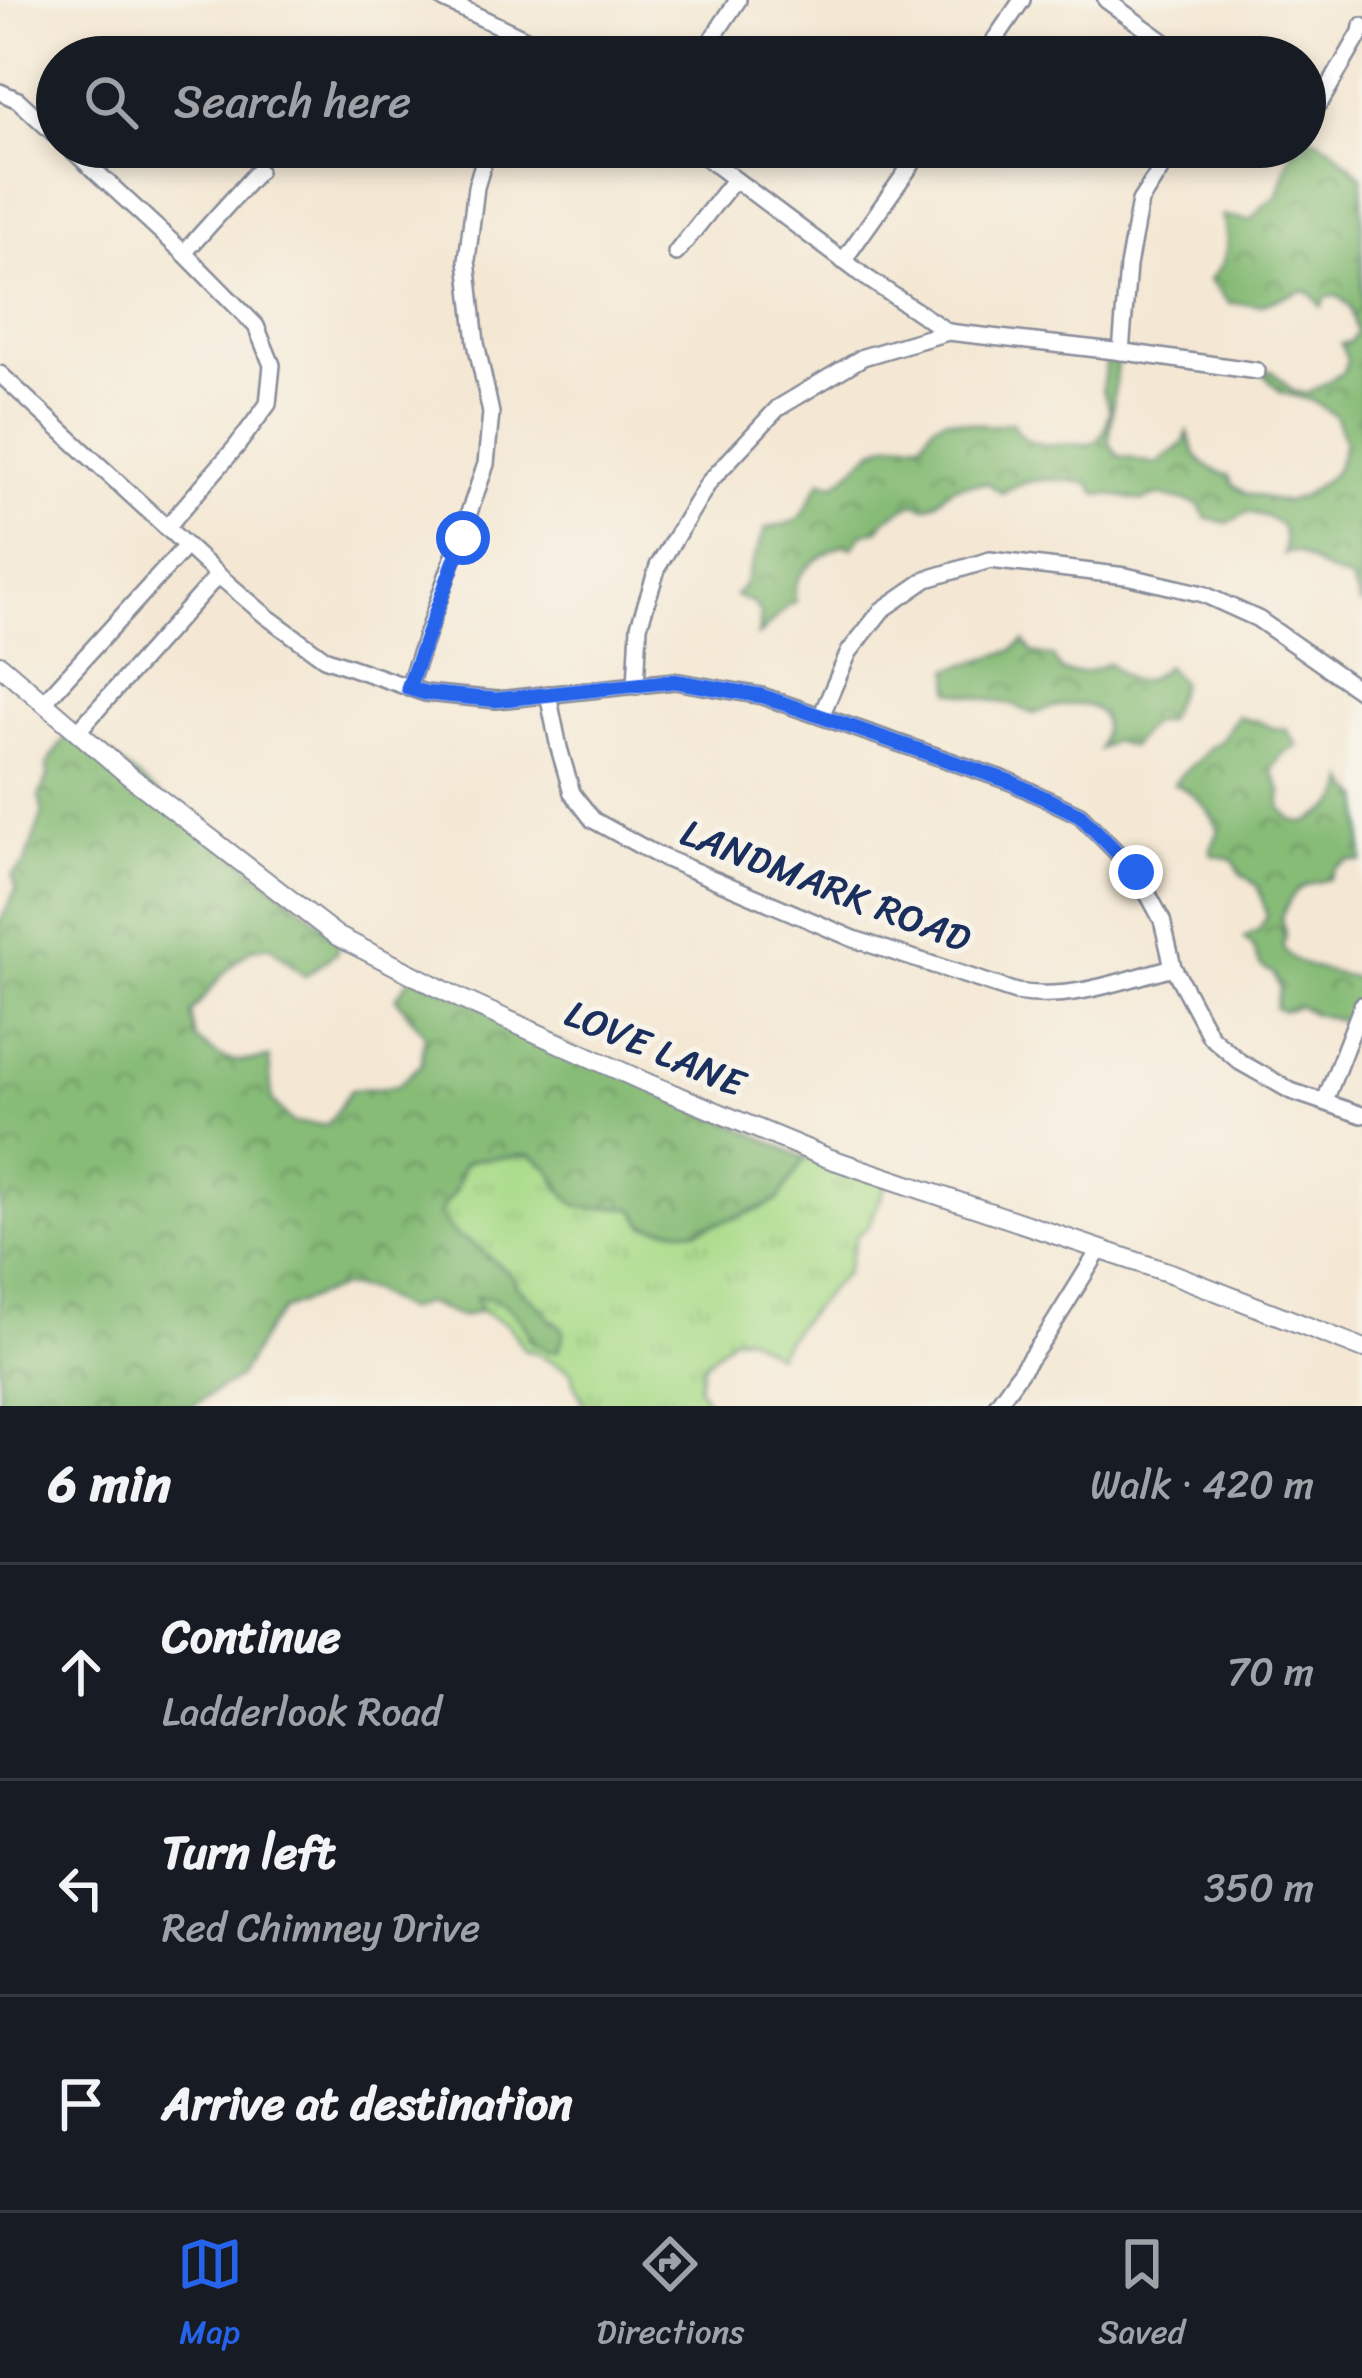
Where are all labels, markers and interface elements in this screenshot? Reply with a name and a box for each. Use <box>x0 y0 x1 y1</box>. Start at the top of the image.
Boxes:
search box <box>36 36 1326 168</box>
text: Search here <box>174 62 411 142</box>
icon: search <box>78 69 144 135</box>
route start <box>436 511 490 565</box>
street label: LANDMARK ROAD <box>670 798 982 972</box>
route end <box>1109 845 1163 899</box>
street label: LOVE LANE <box>554 979 758 1118</box>
text: 6 min <box>48 1439 171 1529</box>
text: Walk · 420 m <box>1090 1450 1314 1519</box>
text: Continue <box>162 1597 341 1677</box>
text: 70 m <box>1227 1637 1314 1706</box>
icon: ahead <box>48 1639 114 1705</box>
text: Ladderlook Road <box>162 1677 441 1746</box>
text: Turn left <box>162 1813 335 1893</box>
text: 350 m <box>1204 1853 1314 1922</box>
icon: left <box>48 1855 114 1921</box>
text: Red Chimney Drive <box>162 1893 480 1962</box>
text: Arrive at destination <box>162 2064 572 2144</box>
icon: arrive <box>48 2071 114 2137</box>
tab: Map <box>177 2231 243 2361</box>
tab: Directions <box>597 2231 744 2361</box>
tab: Saved <box>1098 2231 1185 2361</box>

